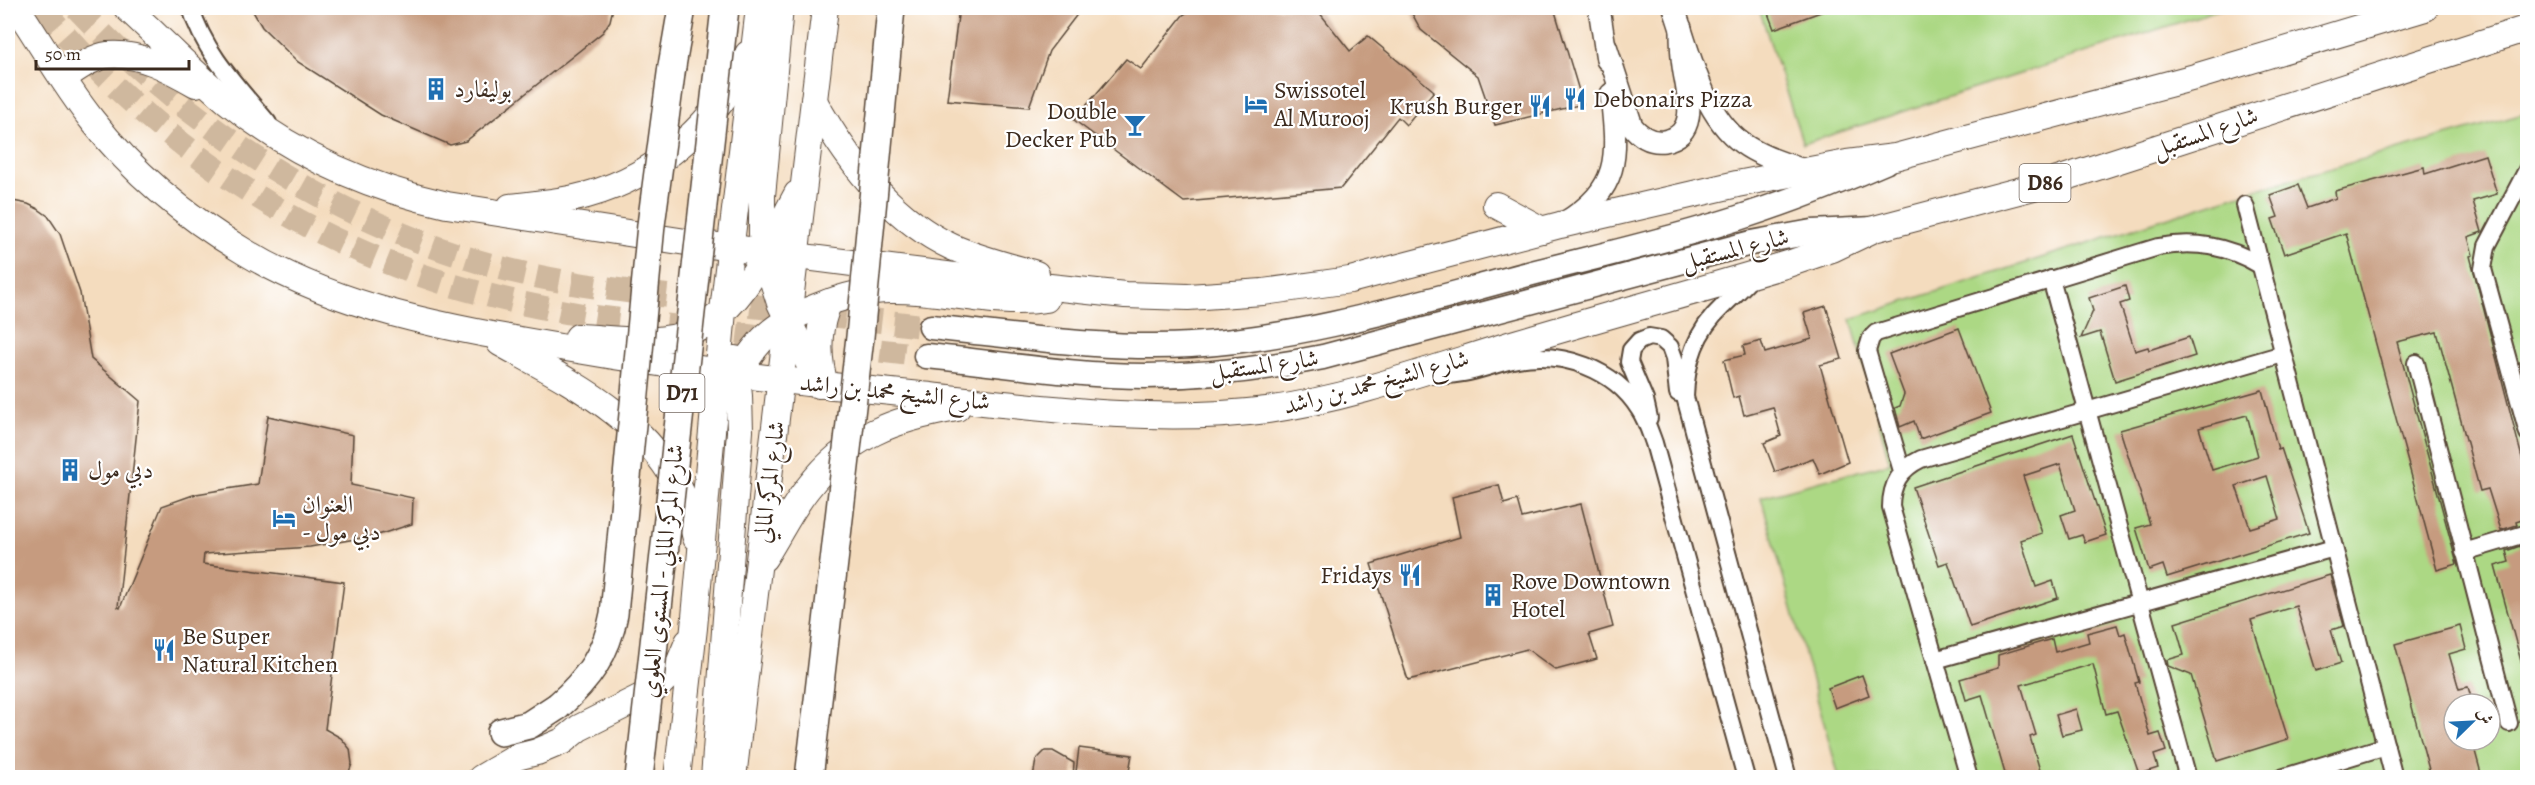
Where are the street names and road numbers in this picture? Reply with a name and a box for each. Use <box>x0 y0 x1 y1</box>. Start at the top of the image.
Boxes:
street label: شارع المستقبل <box>2148 99 2264 169</box>
road number: D86 <box>2020 164 2070 202</box>
street label: شارع المستقبل <box>1678 220 1793 282</box>
street label: شارع المستقبل <box>1207 341 1321 392</box>
street label: شارع الشيخ محمد بن راشد <box>1279 342 1474 427</box>
street label: شارع الشيخ محمد بن راشد <box>798 366 992 423</box>
road number: D71 <box>660 374 704 412</box>
street label: شارع المركز المالي <box>746 419 796 545</box>
street label: شارع المركز المالي - المستوى العلوي <box>633 442 695 700</box>

